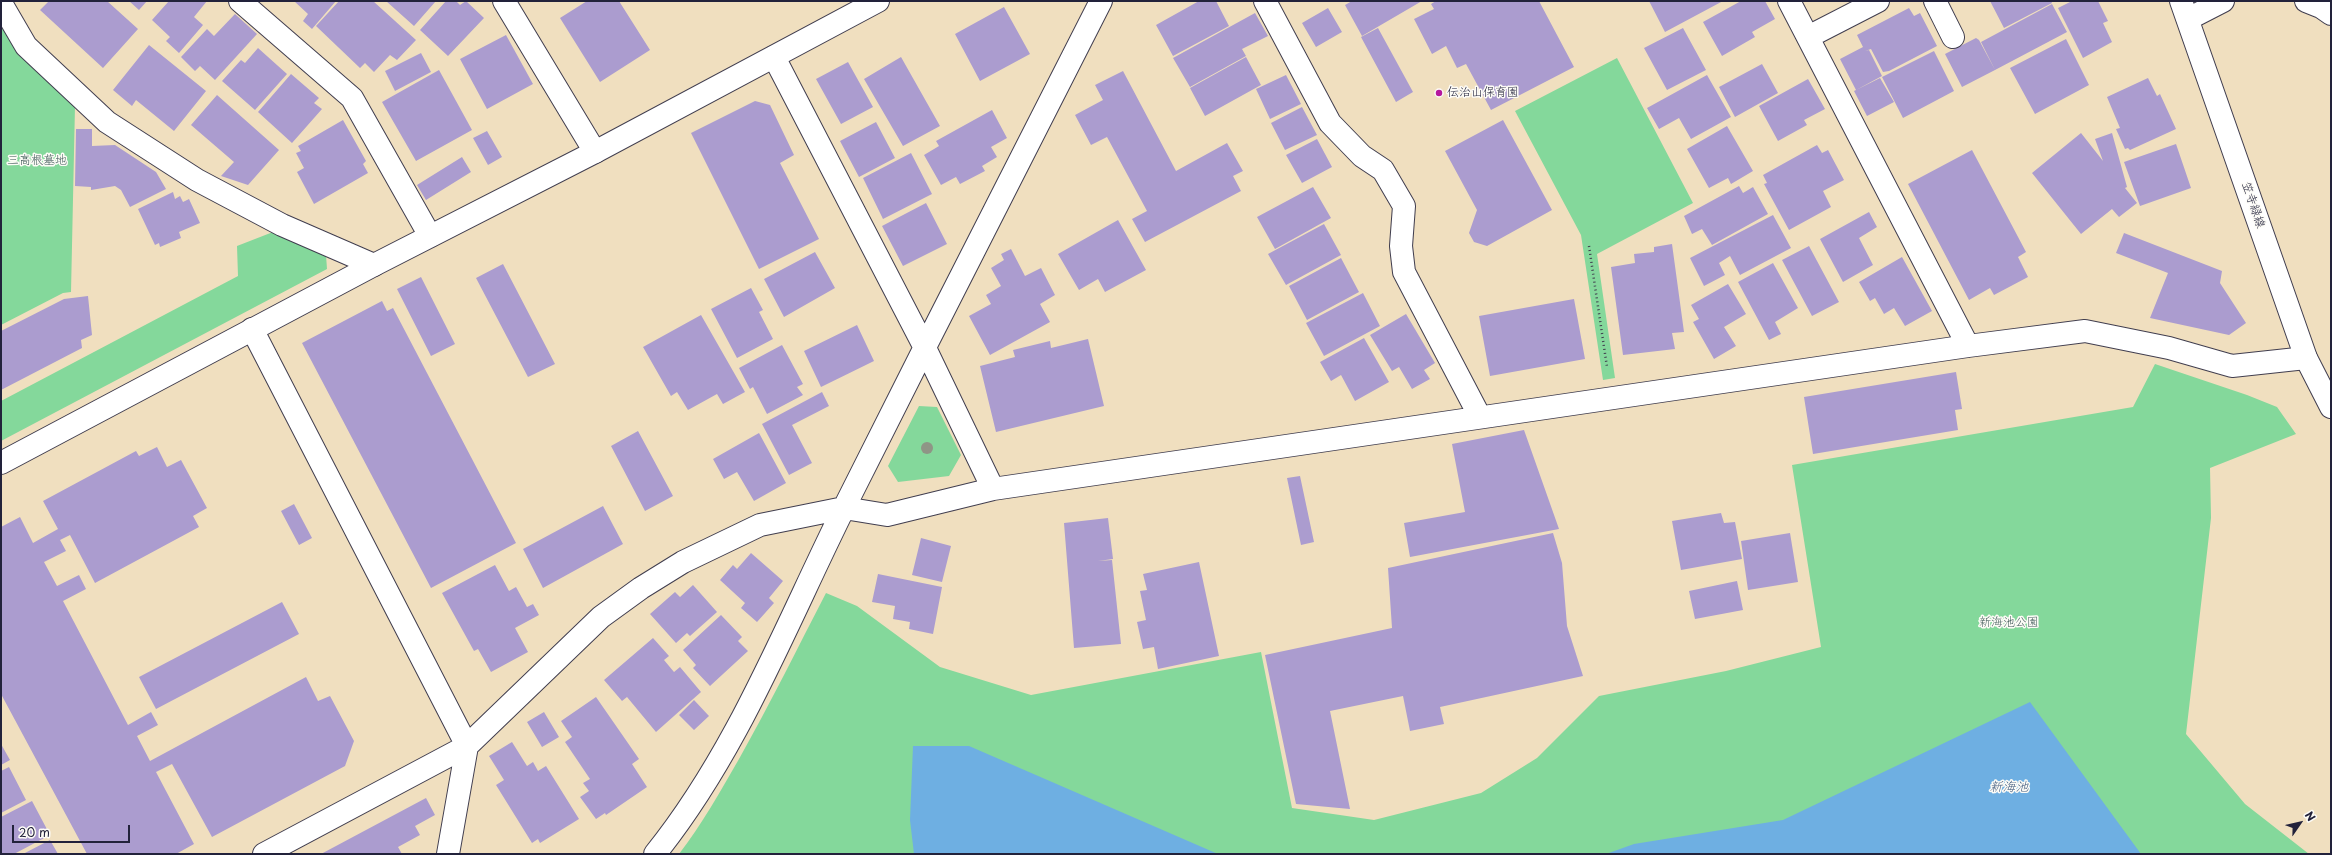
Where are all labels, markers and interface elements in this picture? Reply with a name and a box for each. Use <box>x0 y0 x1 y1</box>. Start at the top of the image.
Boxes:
place label: 伝治山保育園 <box>1447 86 1519 100</box>
marker: 伝治山保育園 <box>1434 88 1444 98</box>
park label: 三高根墓地 <box>7 154 67 168</box>
street label: 笠寺緑線 <box>2238 180 2268 230</box>
park label: 新海池公園 <box>1979 616 2039 630</box>
water label: 新海池 <box>1990 779 2028 795</box>
north arrow <box>2280 803 2320 843</box>
text: N <box>2301 808 2320 824</box>
scale bar <box>14 817 132 843</box>
text: 20 m <box>19 823 50 841</box>

